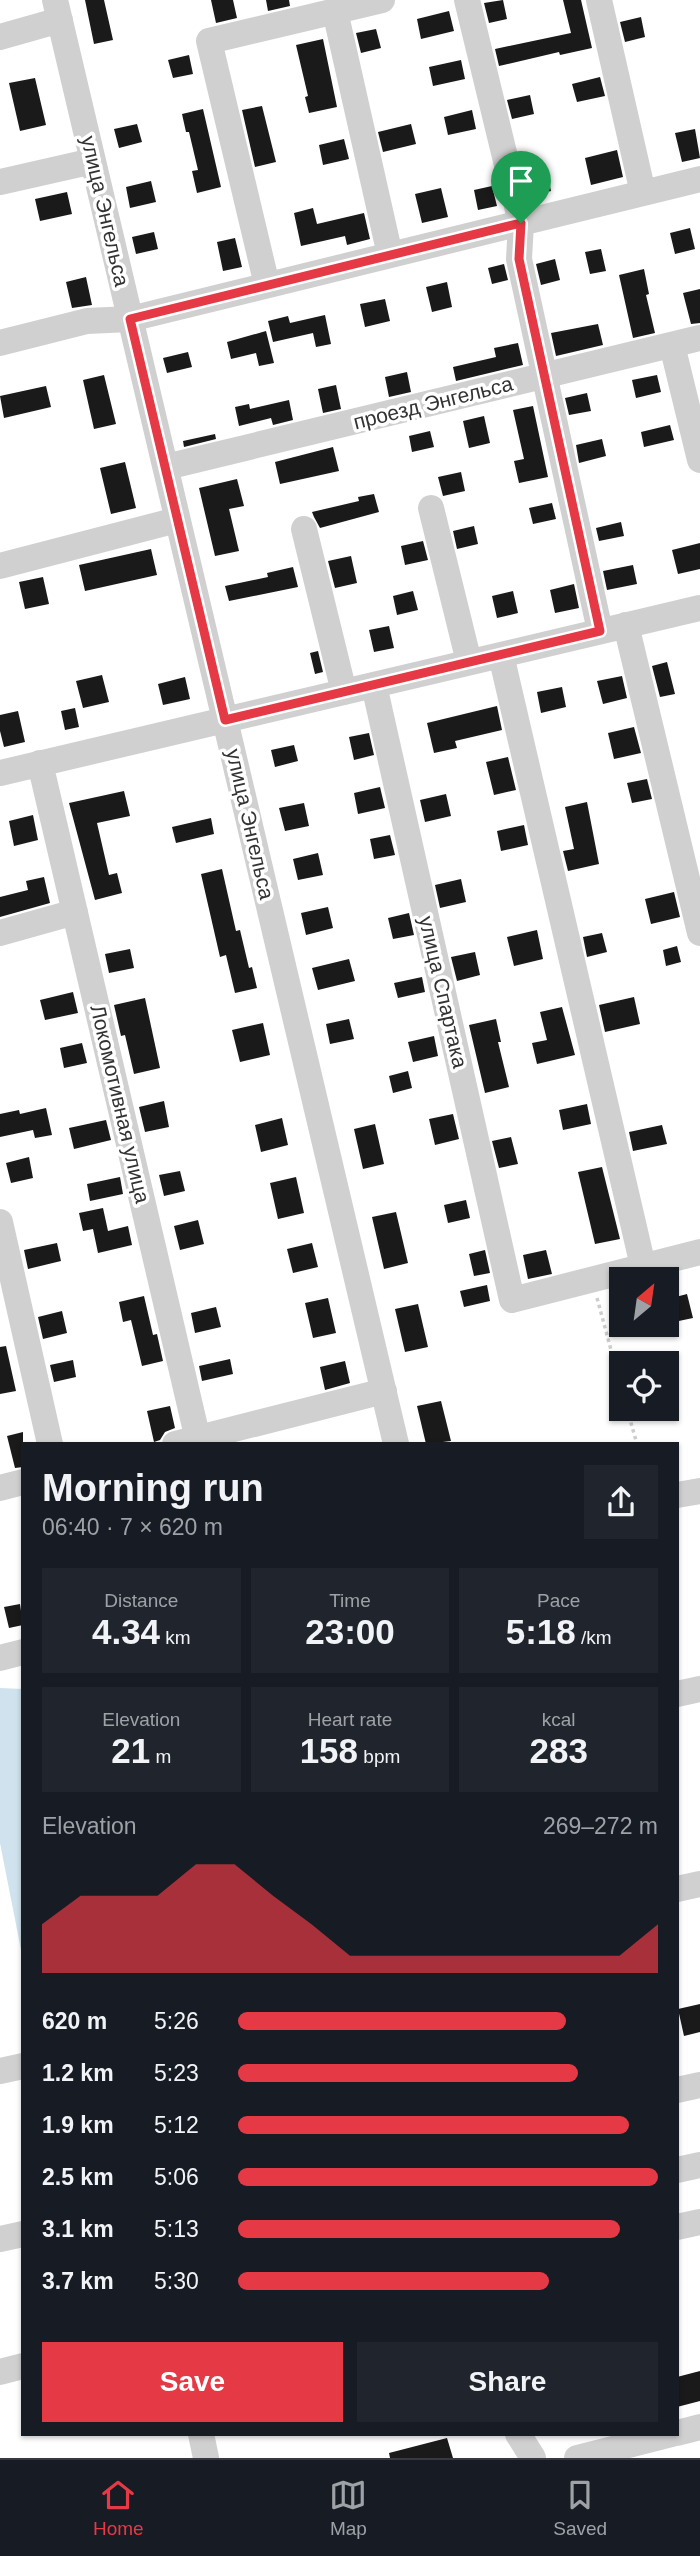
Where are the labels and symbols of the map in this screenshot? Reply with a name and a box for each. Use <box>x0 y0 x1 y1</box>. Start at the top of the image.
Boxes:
street label: улица Энгельса <box>77 133 134 289</box>
pin <box>491 151 551 223</box>
street label: проезд Энгельса <box>351 372 515 433</box>
street label: улица Энгельса <box>222 746 279 902</box>
street label: улица Спартака <box>415 914 472 1070</box>
street label: Локомотивная улица <box>86 1002 155 1206</box>
north arrow <box>609 1267 679 1337</box>

